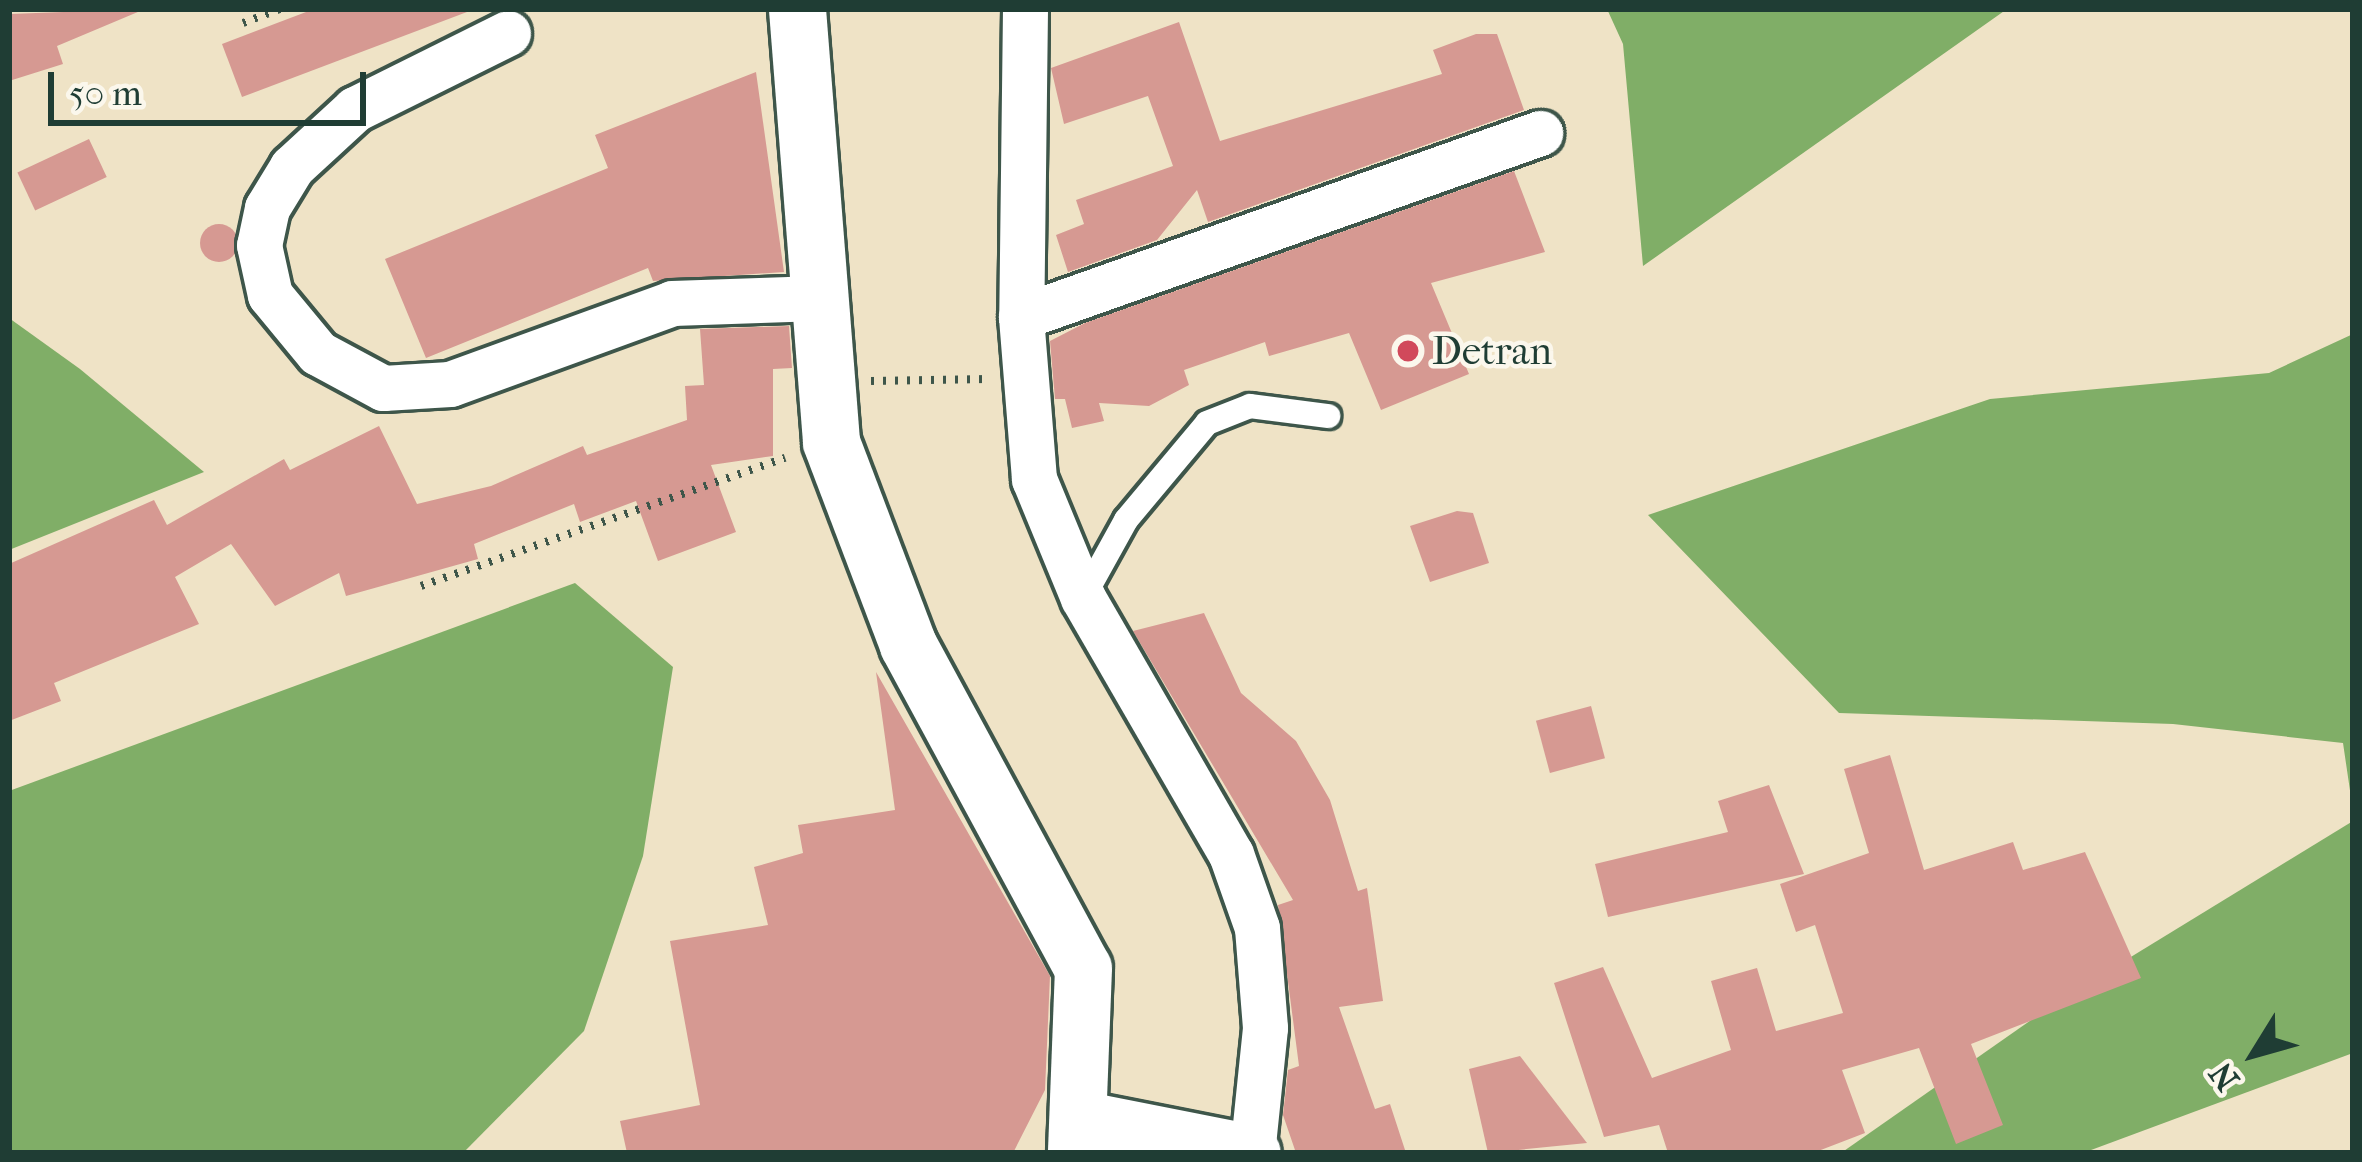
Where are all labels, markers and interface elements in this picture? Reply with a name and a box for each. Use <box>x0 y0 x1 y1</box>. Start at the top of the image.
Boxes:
scale bar <box>54 48 372 122</box>
text: 50 m <box>69 72 142 114</box>
place label: Detran <box>1432 328 1552 374</box>
marker: Detran <box>1395 338 1421 364</box>
north arrow <box>2194 994 2314 1114</box>
text: N <box>2202 1054 2248 1098</box>

